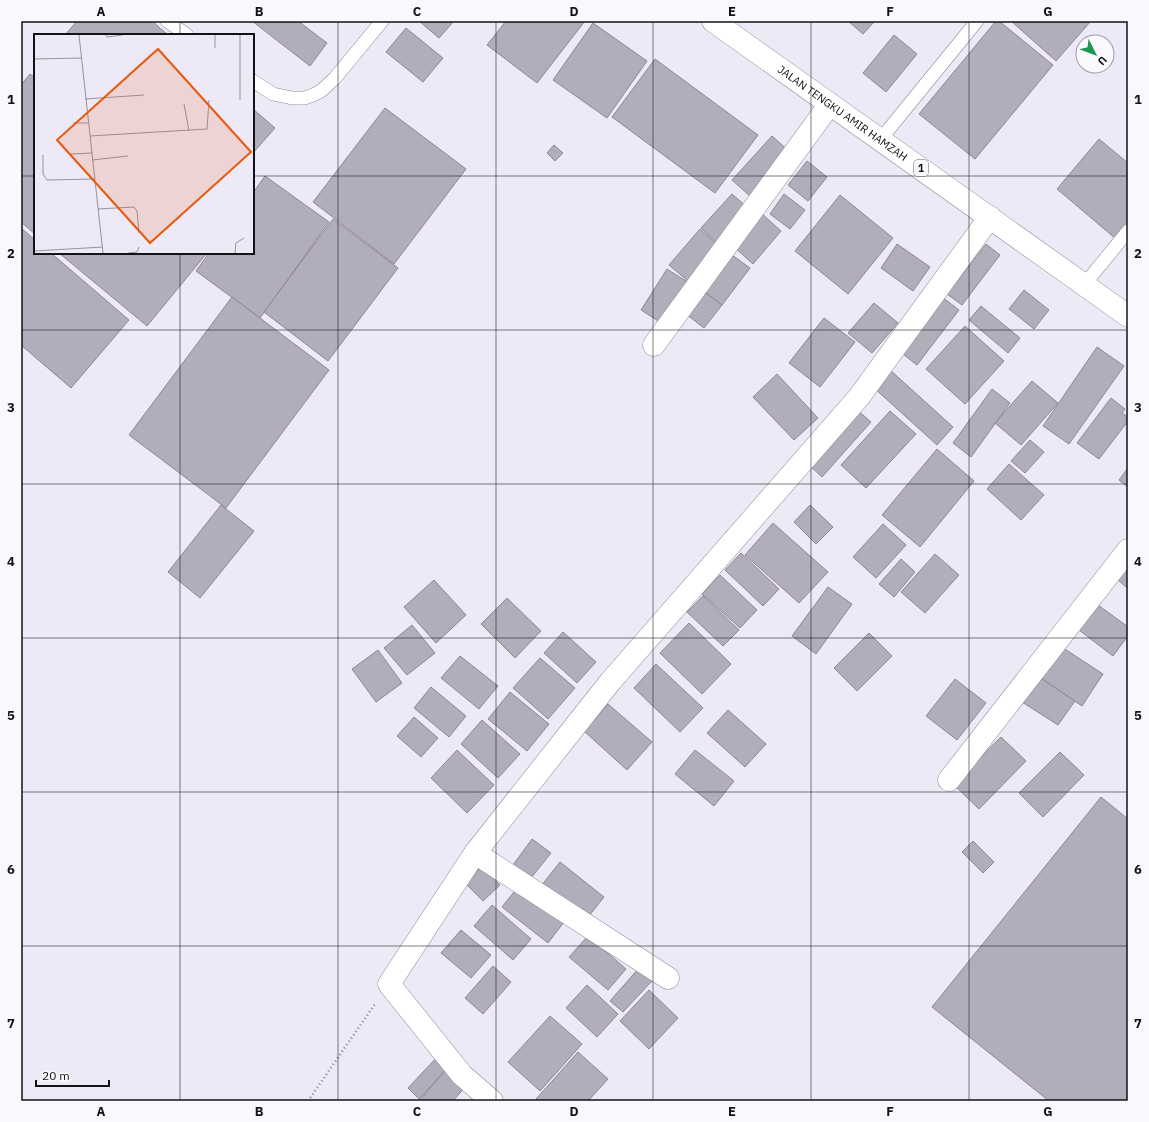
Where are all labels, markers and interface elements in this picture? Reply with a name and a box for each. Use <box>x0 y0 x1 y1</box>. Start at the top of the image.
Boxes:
text: A <box>97 3 106 20</box>
text: B <box>255 3 264 20</box>
text: C <box>413 3 422 20</box>
text: D <box>569 3 579 20</box>
text: E <box>728 3 736 20</box>
text: F <box>886 3 894 20</box>
text: G <box>1043 3 1053 20</box>
inset map <box>34 34 254 254</box>
north arrow <box>1075 34 1115 74</box>
text: U <box>1095 53 1110 68</box>
street label: JALAN TENGKU AMIR HAMZAH <box>775 62 910 164</box>
text: 1 <box>7 91 15 108</box>
text: 1 <box>1134 91 1142 108</box>
road number: 1 <box>914 160 928 176</box>
text: 2 <box>7 245 15 262</box>
text: 2 <box>1134 245 1142 262</box>
text: 3 <box>7 399 15 416</box>
text: 3 <box>1134 399 1142 416</box>
text: 4 <box>7 553 15 570</box>
text: 4 <box>1134 553 1142 570</box>
text: 5 <box>7 707 15 724</box>
text: 5 <box>1134 707 1142 724</box>
text: 6 <box>7 861 15 878</box>
text: 6 <box>1134 861 1142 878</box>
text: 7 <box>7 1015 15 1032</box>
text: 7 <box>1134 1015 1142 1032</box>
scale bar <box>36 1062 109 1088</box>
text: 20 m <box>42 1068 70 1083</box>
text: A <box>97 1103 106 1120</box>
text: B <box>255 1103 264 1120</box>
text: C <box>413 1103 422 1120</box>
text: D <box>569 1103 579 1120</box>
text: E <box>728 1103 736 1120</box>
text: F <box>886 1103 894 1120</box>
text: G <box>1043 1103 1053 1120</box>

